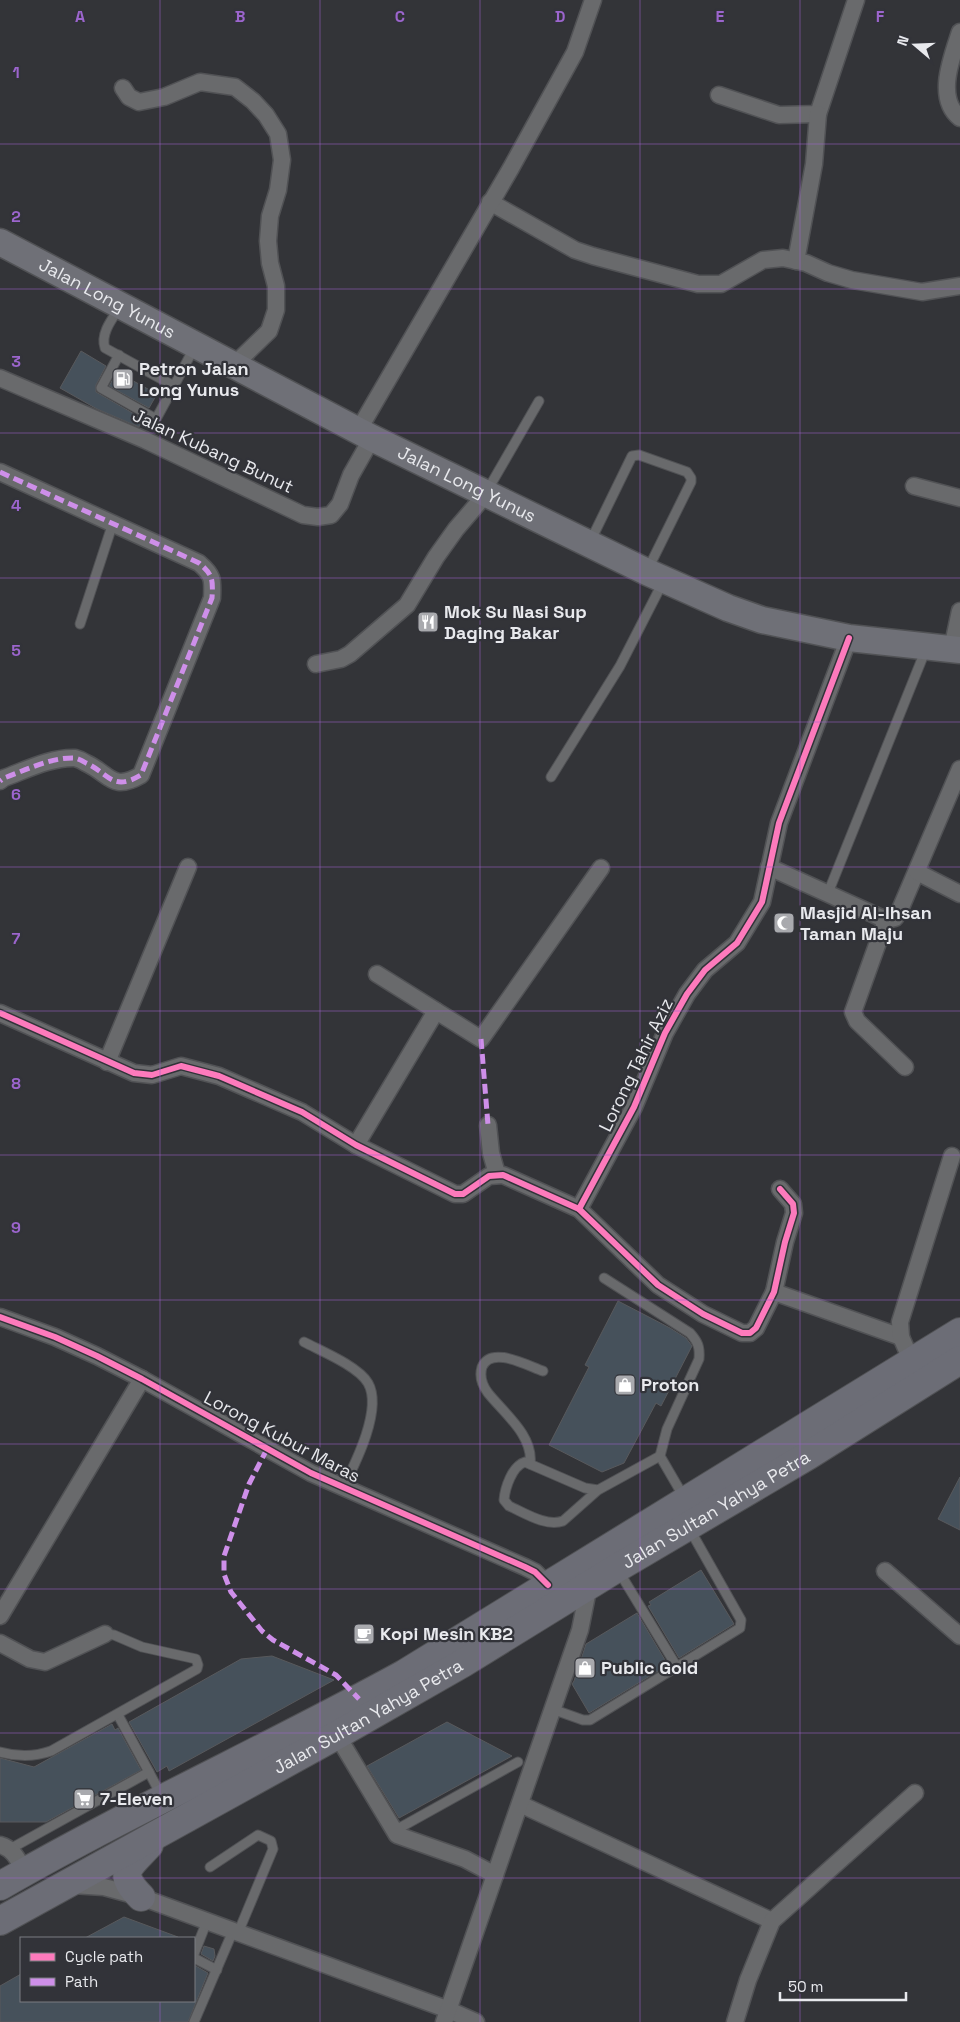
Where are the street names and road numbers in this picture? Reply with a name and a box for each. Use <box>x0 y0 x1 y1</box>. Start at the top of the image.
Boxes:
street label: Jalan Long Yunus <box>35 253 179 343</box>
street label: Jalan Kubang Bunut <box>129 403 297 498</box>
street label: Jalan Long Yunus <box>394 440 540 527</box>
street label: Lorong Tahir Aziz <box>593 994 678 1135</box>
street label: Lorong Kubur Maras <box>200 1386 364 1487</box>
street label: Jalan Sultan Yahya Petra <box>618 1445 814 1574</box>
street label: Jalan Sultan Yahya Petra <box>269 1654 467 1779</box>

